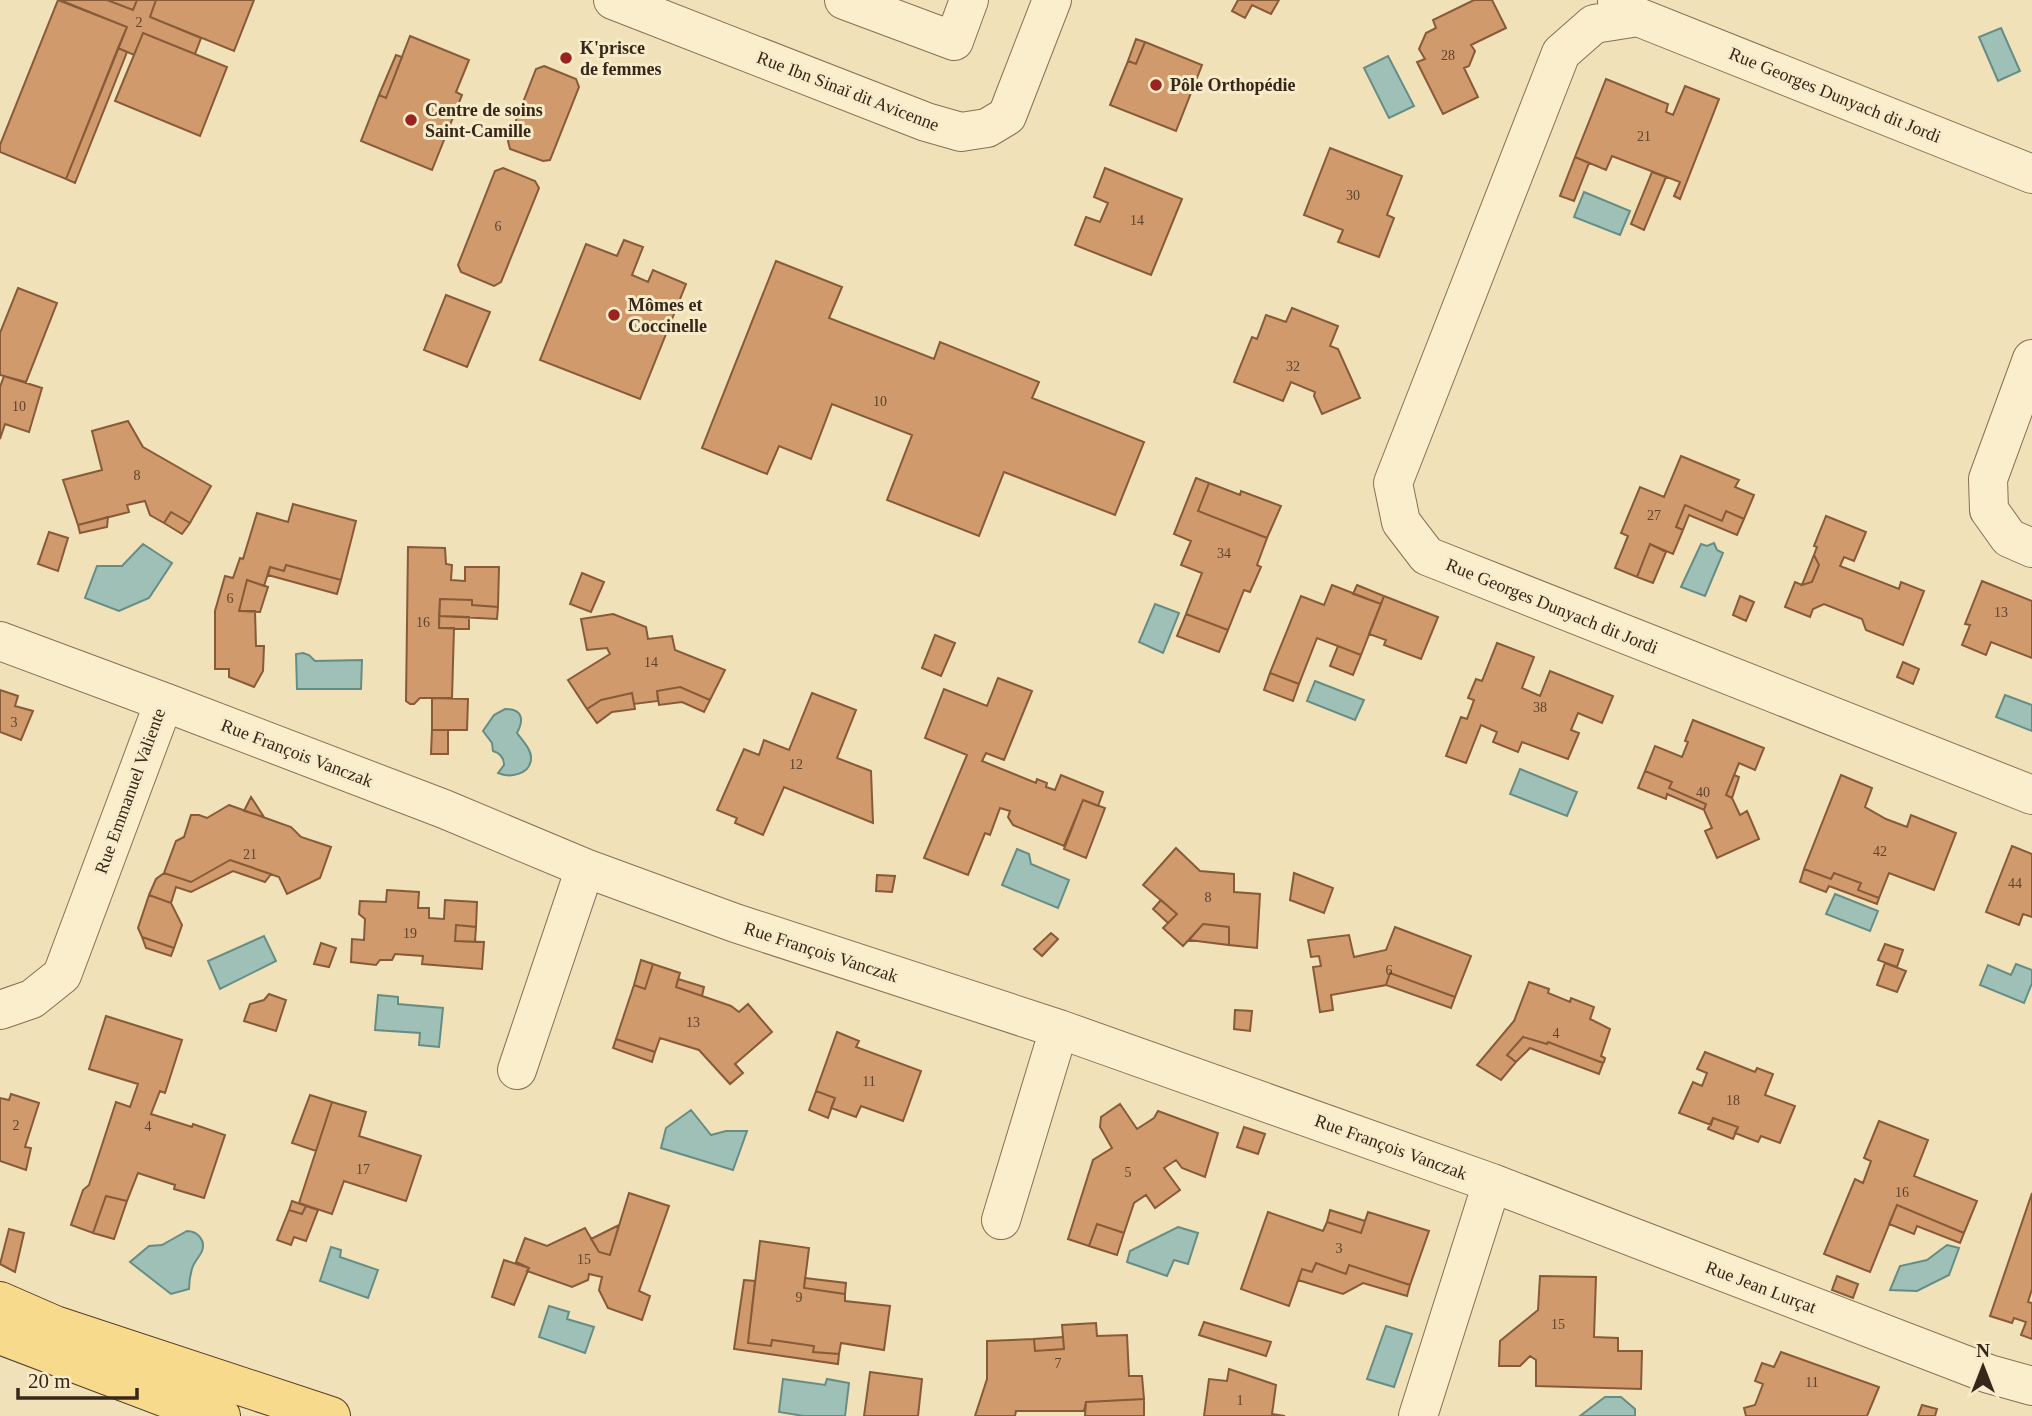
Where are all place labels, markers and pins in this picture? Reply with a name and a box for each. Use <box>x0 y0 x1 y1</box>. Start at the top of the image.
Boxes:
place label: K'prisce de femmes <box>580 38 661 79</box>
marker: K'prisce de femmes <box>558 50 574 66</box>
place label: Pôle Orthopédie <box>1170 75 1295 95</box>
marker: Pôle Orthopédie <box>1148 77 1164 93</box>
place label: Centre de soins Saint-Camille <box>425 100 543 141</box>
marker: Centre de soins Saint-Camille <box>403 112 419 128</box>
place label: Mômes et Coccinelle <box>628 295 707 336</box>
marker: Mômes et Coccinelle <box>606 307 622 323</box>

